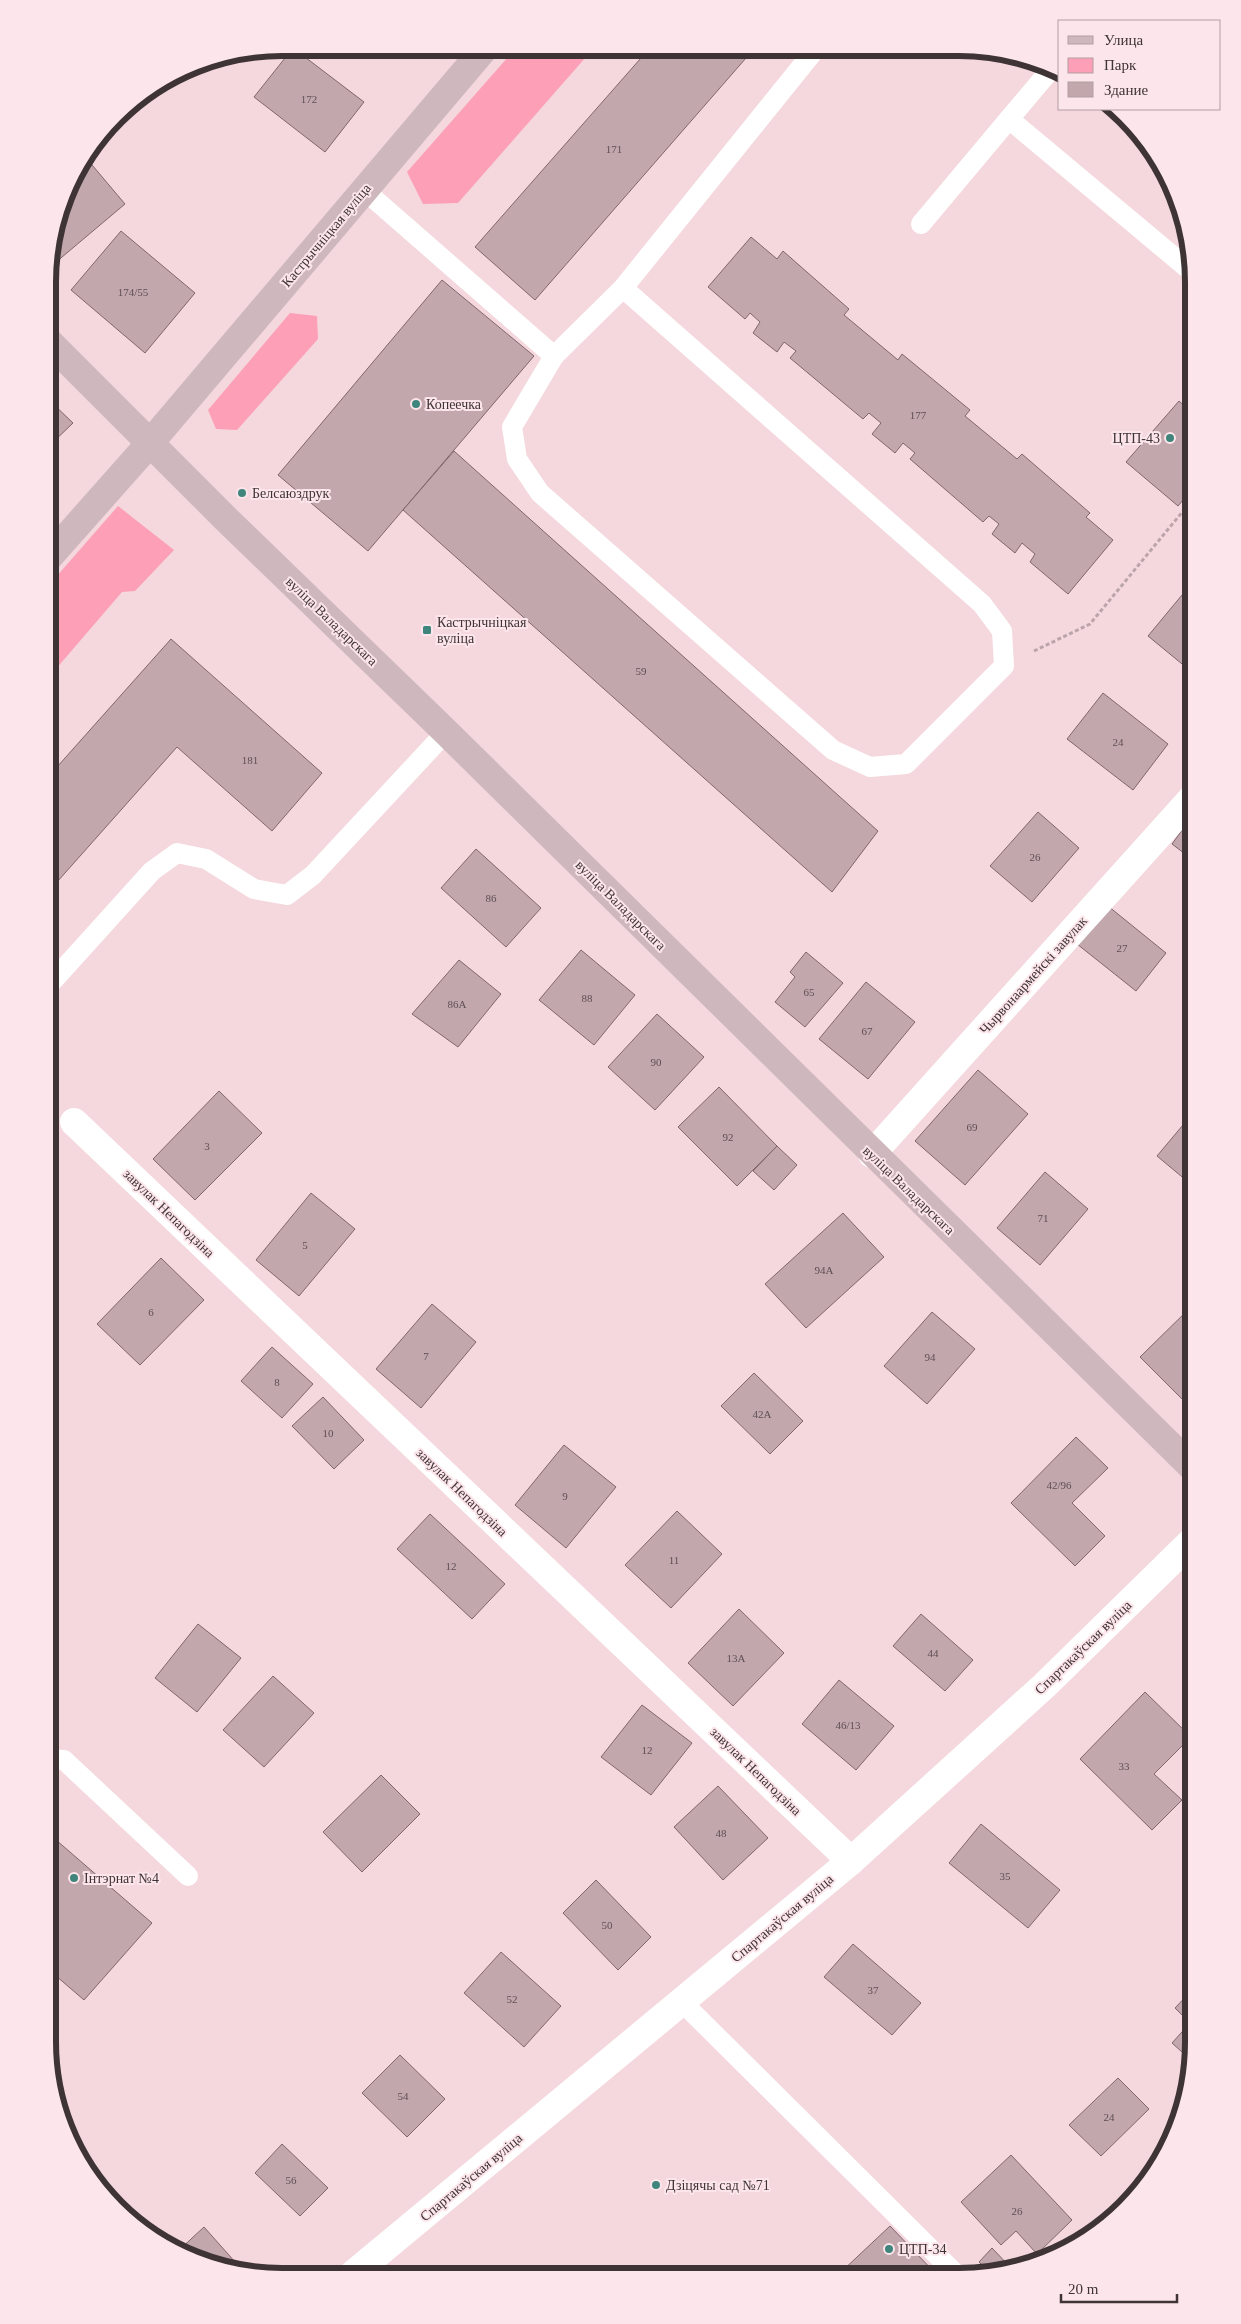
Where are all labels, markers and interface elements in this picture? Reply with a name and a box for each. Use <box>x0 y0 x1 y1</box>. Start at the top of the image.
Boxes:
legend <box>1058 20 1221 110</box>
text: Улица <box>1104 32 1143 48</box>
text: Парк <box>1104 57 1137 73</box>
text: Здание <box>1104 82 1148 98</box>
house number: 172 <box>301 93 317 105</box>
house number: 171 <box>606 143 622 155</box>
street label: Кастрычніцкая вуліца <box>279 180 374 290</box>
house number: 174/55 <box>118 286 149 298</box>
place label: Копеечка <box>426 397 482 412</box>
marker: Копеечка <box>410 398 422 410</box>
house number: 177 <box>910 409 927 421</box>
place label: ЦТП-43 <box>1113 431 1160 446</box>
marker: ЦТП-43 <box>1164 432 1176 444</box>
place label: Белсаюздрук <box>252 486 330 501</box>
marker: Белсаюздрук <box>236 487 248 499</box>
street label: вуліца Валадарскага <box>283 574 381 669</box>
place label: Кастрычніцкая вуліца <box>437 615 527 646</box>
marker: Кастрычніцкая вуліца <box>421 624 433 636</box>
house number: 59 <box>636 665 647 677</box>
house number: 24 <box>1113 736 1124 748</box>
house number: 181 <box>242 754 258 766</box>
house number: 26 <box>1030 851 1041 863</box>
street label: вуліца Валадарскага <box>573 857 669 954</box>
house number: 86 <box>486 892 497 904</box>
street label: Чырвонаармейскі завулак <box>977 913 1090 1037</box>
house number: 27 <box>1117 942 1128 954</box>
house number: 65 <box>804 986 815 998</box>
house number: 88 <box>582 992 593 1004</box>
house number: 86А <box>448 998 467 1010</box>
house number: 67 <box>862 1025 873 1037</box>
house number: 90 <box>651 1056 662 1068</box>
house number: 69 <box>967 1121 978 1133</box>
house number: 92 <box>723 1131 734 1143</box>
house number: 3 <box>204 1140 210 1152</box>
street label: вуліца Валадарскага <box>860 1143 958 1238</box>
street label: завулак Непагодзіна <box>120 1166 218 1261</box>
house number: 71 <box>1038 1212 1049 1224</box>
house number: 5 <box>302 1239 308 1251</box>
house number: 94А <box>815 1264 834 1276</box>
house number: 6 <box>148 1306 154 1318</box>
house number: 7 <box>423 1350 429 1362</box>
house number: 94 <box>925 1351 936 1363</box>
house number: 8 <box>274 1376 280 1388</box>
house number: 42А <box>753 1408 772 1420</box>
house number: 10 <box>323 1427 334 1439</box>
street label: завулак Непагодзіна <box>413 1445 511 1540</box>
house number: 42/96 <box>1046 1479 1072 1491</box>
house number: 9 <box>562 1490 568 1502</box>
house number: 11 <box>669 1554 679 1566</box>
house number: 12 <box>446 1560 457 1572</box>
street label: Спартакаўская вуліца <box>1032 1597 1135 1697</box>
house number: 44 <box>928 1647 939 1659</box>
house number: 13А <box>727 1652 746 1664</box>
house number: 46/13 <box>835 1719 861 1731</box>
street label: завулак Непагодзіна <box>707 1724 805 1819</box>
house number: 12 <box>642 1744 653 1756</box>
house number: 33 <box>1119 1760 1130 1772</box>
house number: 48 <box>716 1827 727 1839</box>
house number: 35 <box>1000 1870 1011 1882</box>
place label: Інтэрнат №4 <box>84 1871 159 1886</box>
street label: Спартакаўская вуліца <box>728 1871 837 1965</box>
marker: Інтэрнат №4 <box>68 1872 80 1884</box>
house number: 50 <box>602 1919 613 1931</box>
house number: 37 <box>868 1984 879 1996</box>
house number: 52 <box>507 1993 518 2005</box>
house number: 54 <box>398 2090 409 2102</box>
house number: 24 <box>1104 2111 1115 2123</box>
street label: Спартакаўская вуліца <box>417 2130 526 2224</box>
house number: 56 <box>286 2174 297 2186</box>
place label: Дзіцячы сад №71 <box>666 2178 770 2193</box>
marker: Дзіцячы сад №71 <box>650 2179 662 2191</box>
house number: 26 <box>1012 2205 1023 2217</box>
place label: ЦТП-34 <box>899 2242 946 2257</box>
marker: ЦТП-34 <box>883 2243 895 2255</box>
scale bar <box>1061 2272 1177 2304</box>
text: 20 m <box>1068 2281 1099 2297</box>

